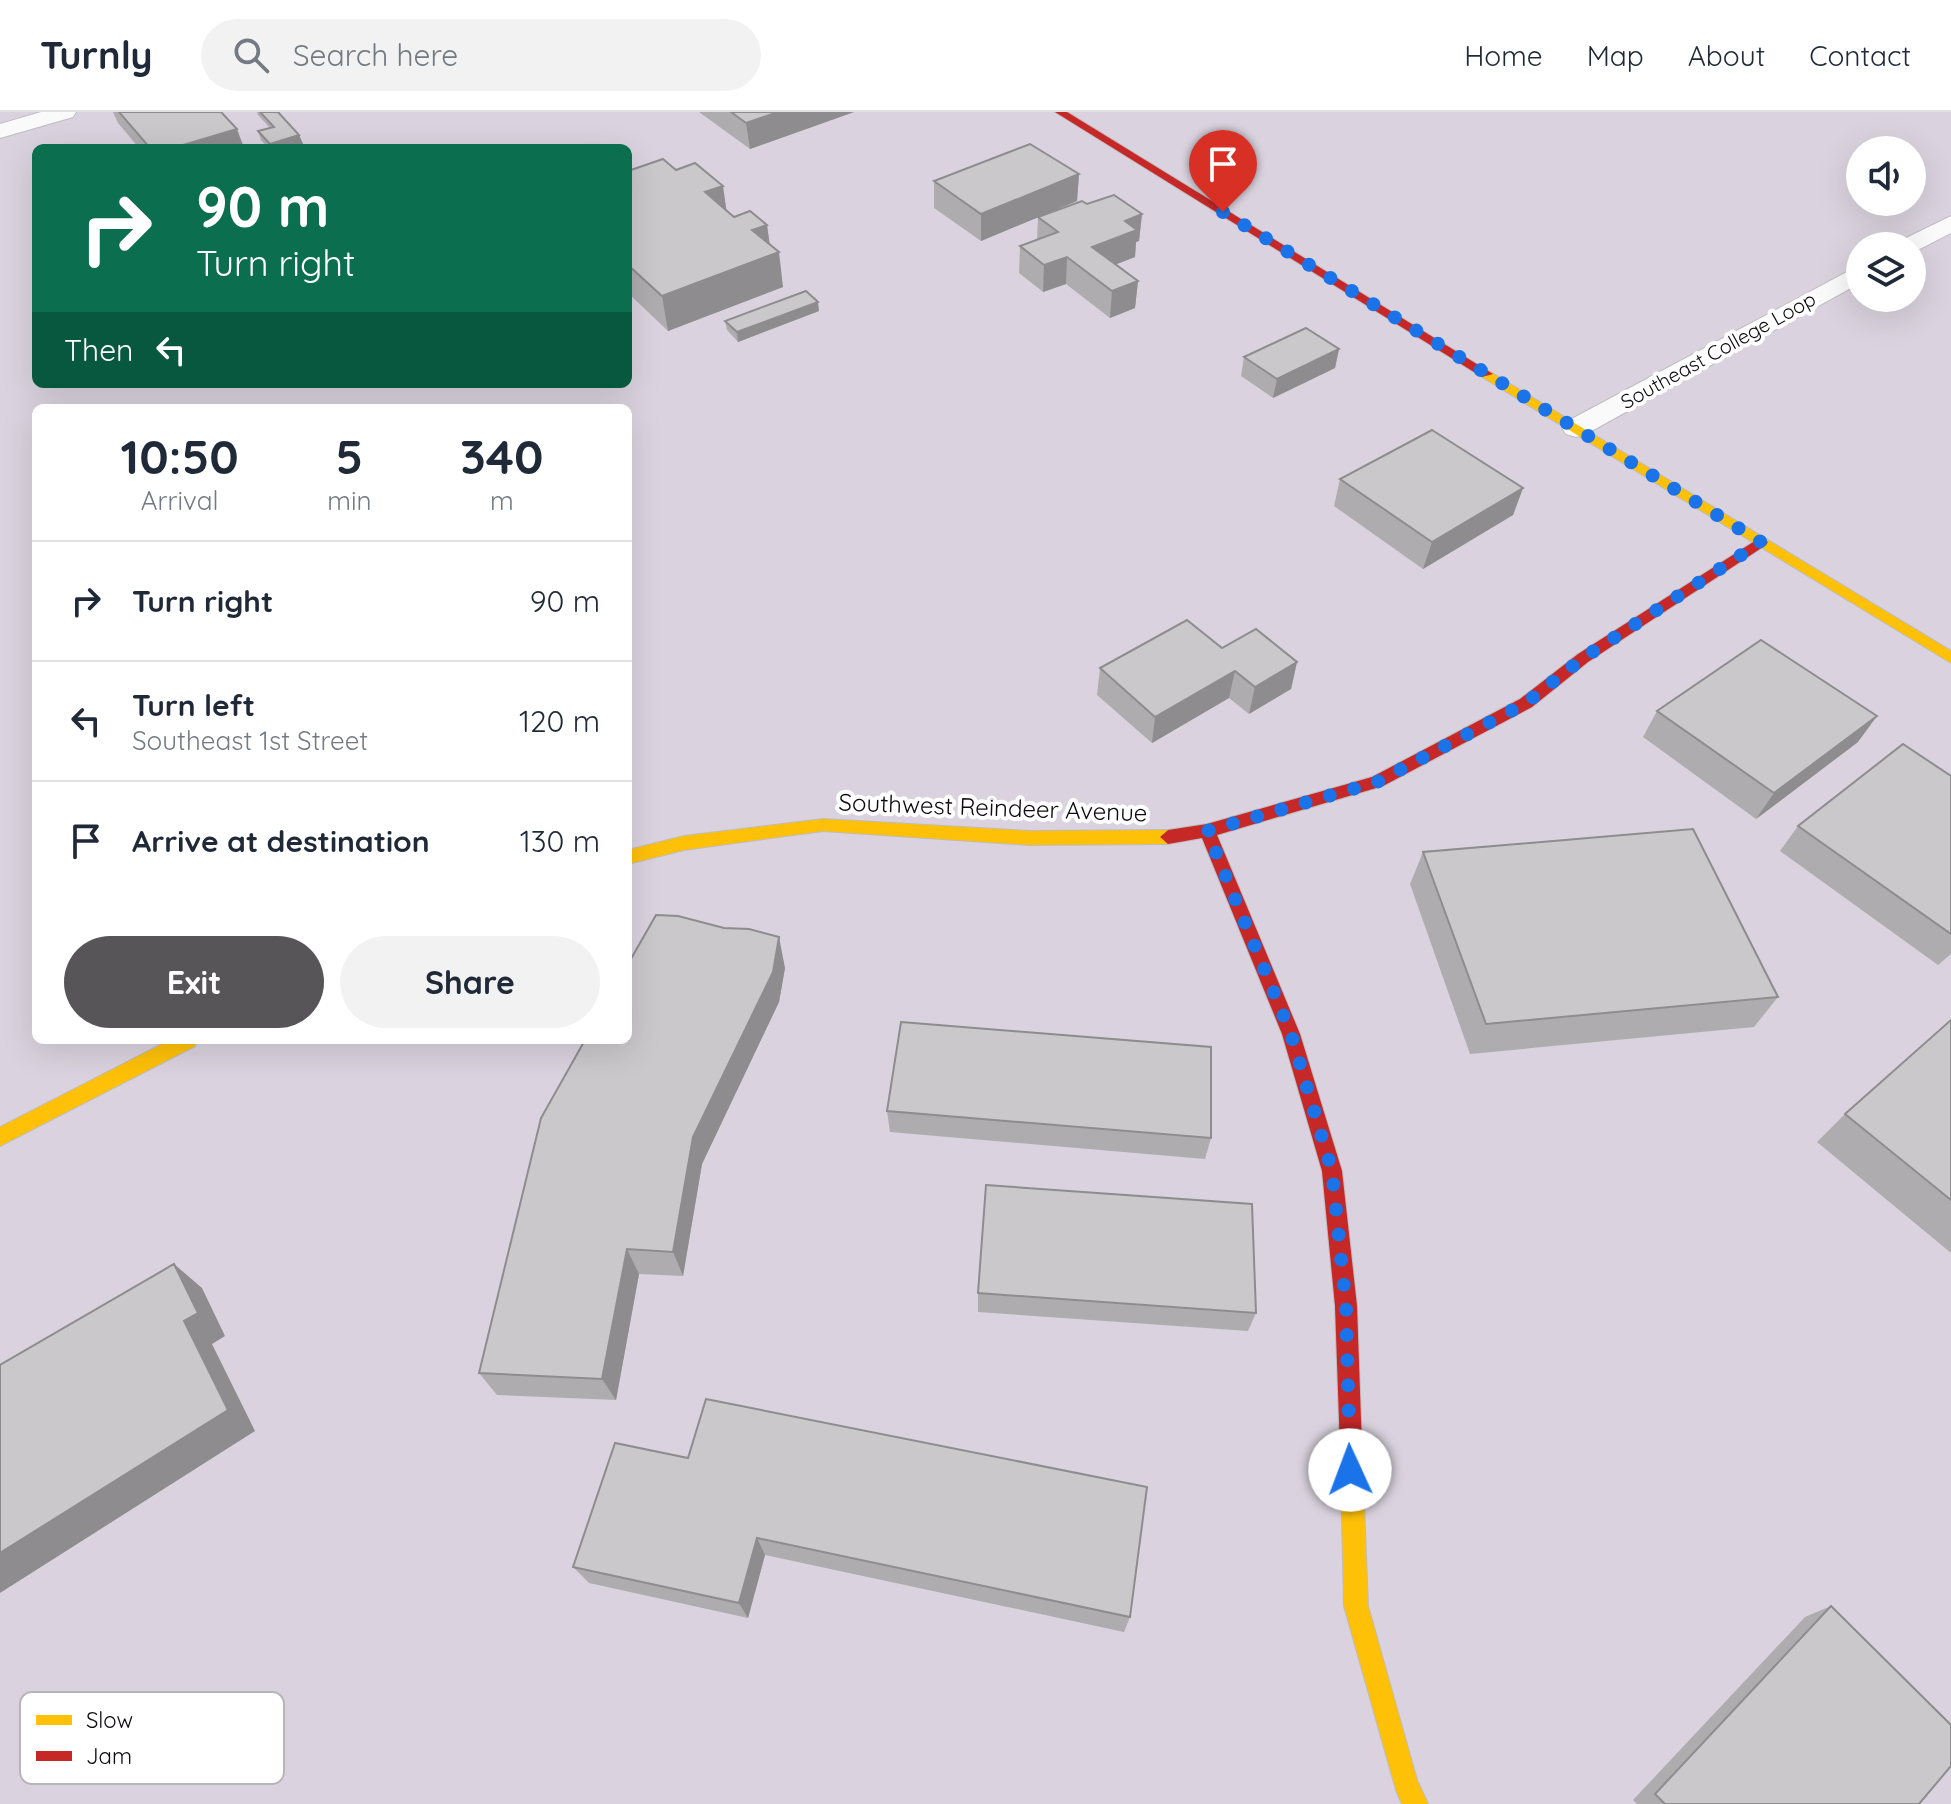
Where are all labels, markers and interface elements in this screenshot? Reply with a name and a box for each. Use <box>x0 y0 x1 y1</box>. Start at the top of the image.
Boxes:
search box <box>201 19 761 91</box>
text: Turnly <box>40 31 153 79</box>
icon: search <box>229 33 273 77</box>
text: Search here <box>293 36 458 74</box>
text: Home <box>1464 38 1543 73</box>
text: Map <box>1587 38 1644 73</box>
text: About <box>1688 38 1765 73</box>
text: Contact <box>1809 38 1911 73</box>
pin <box>1189 130 1257 212</box>
map controls <box>1846 136 1926 312</box>
button: sound <box>1846 136 1926 216</box>
icon: arrive <box>1201 142 1245 186</box>
text: 90 m <box>196 171 330 241</box>
icon: right <box>64 176 168 280</box>
button: layers <box>1846 232 1926 312</box>
text: Turn right <box>196 240 355 285</box>
street label: Southeast College Loop <box>1616 286 1820 414</box>
icon: left <box>149 328 193 372</box>
text: Then <box>64 331 133 369</box>
text: 10:50 <box>120 426 239 486</box>
text: 5 <box>336 426 363 486</box>
text: 340 <box>460 426 544 486</box>
text: Arrival <box>141 484 219 517</box>
text: min <box>327 484 372 517</box>
text: m <box>490 484 514 517</box>
icon: right <box>64 579 108 623</box>
text: Turn right <box>132 582 273 620</box>
text: 90 m <box>530 582 600 620</box>
text: Turn left <box>132 686 255 724</box>
icon: left <box>64 699 108 743</box>
text: 120 m <box>519 702 600 740</box>
text: Southeast 1st Street <box>132 724 368 757</box>
street label: Southwest Reindeer Avenue <box>838 787 1148 827</box>
icon: arrive <box>64 819 108 863</box>
text: Arrive at destination <box>132 822 430 860</box>
text: 130 m <box>520 822 600 860</box>
button: Exit <box>64 936 324 1028</box>
button: Share <box>340 936 600 1028</box>
position arrow <box>1308 1428 1392 1512</box>
legend <box>20 1692 284 1784</box>
text: Slow <box>86 1706 133 1734</box>
text: Jam <box>86 1742 132 1770</box>

